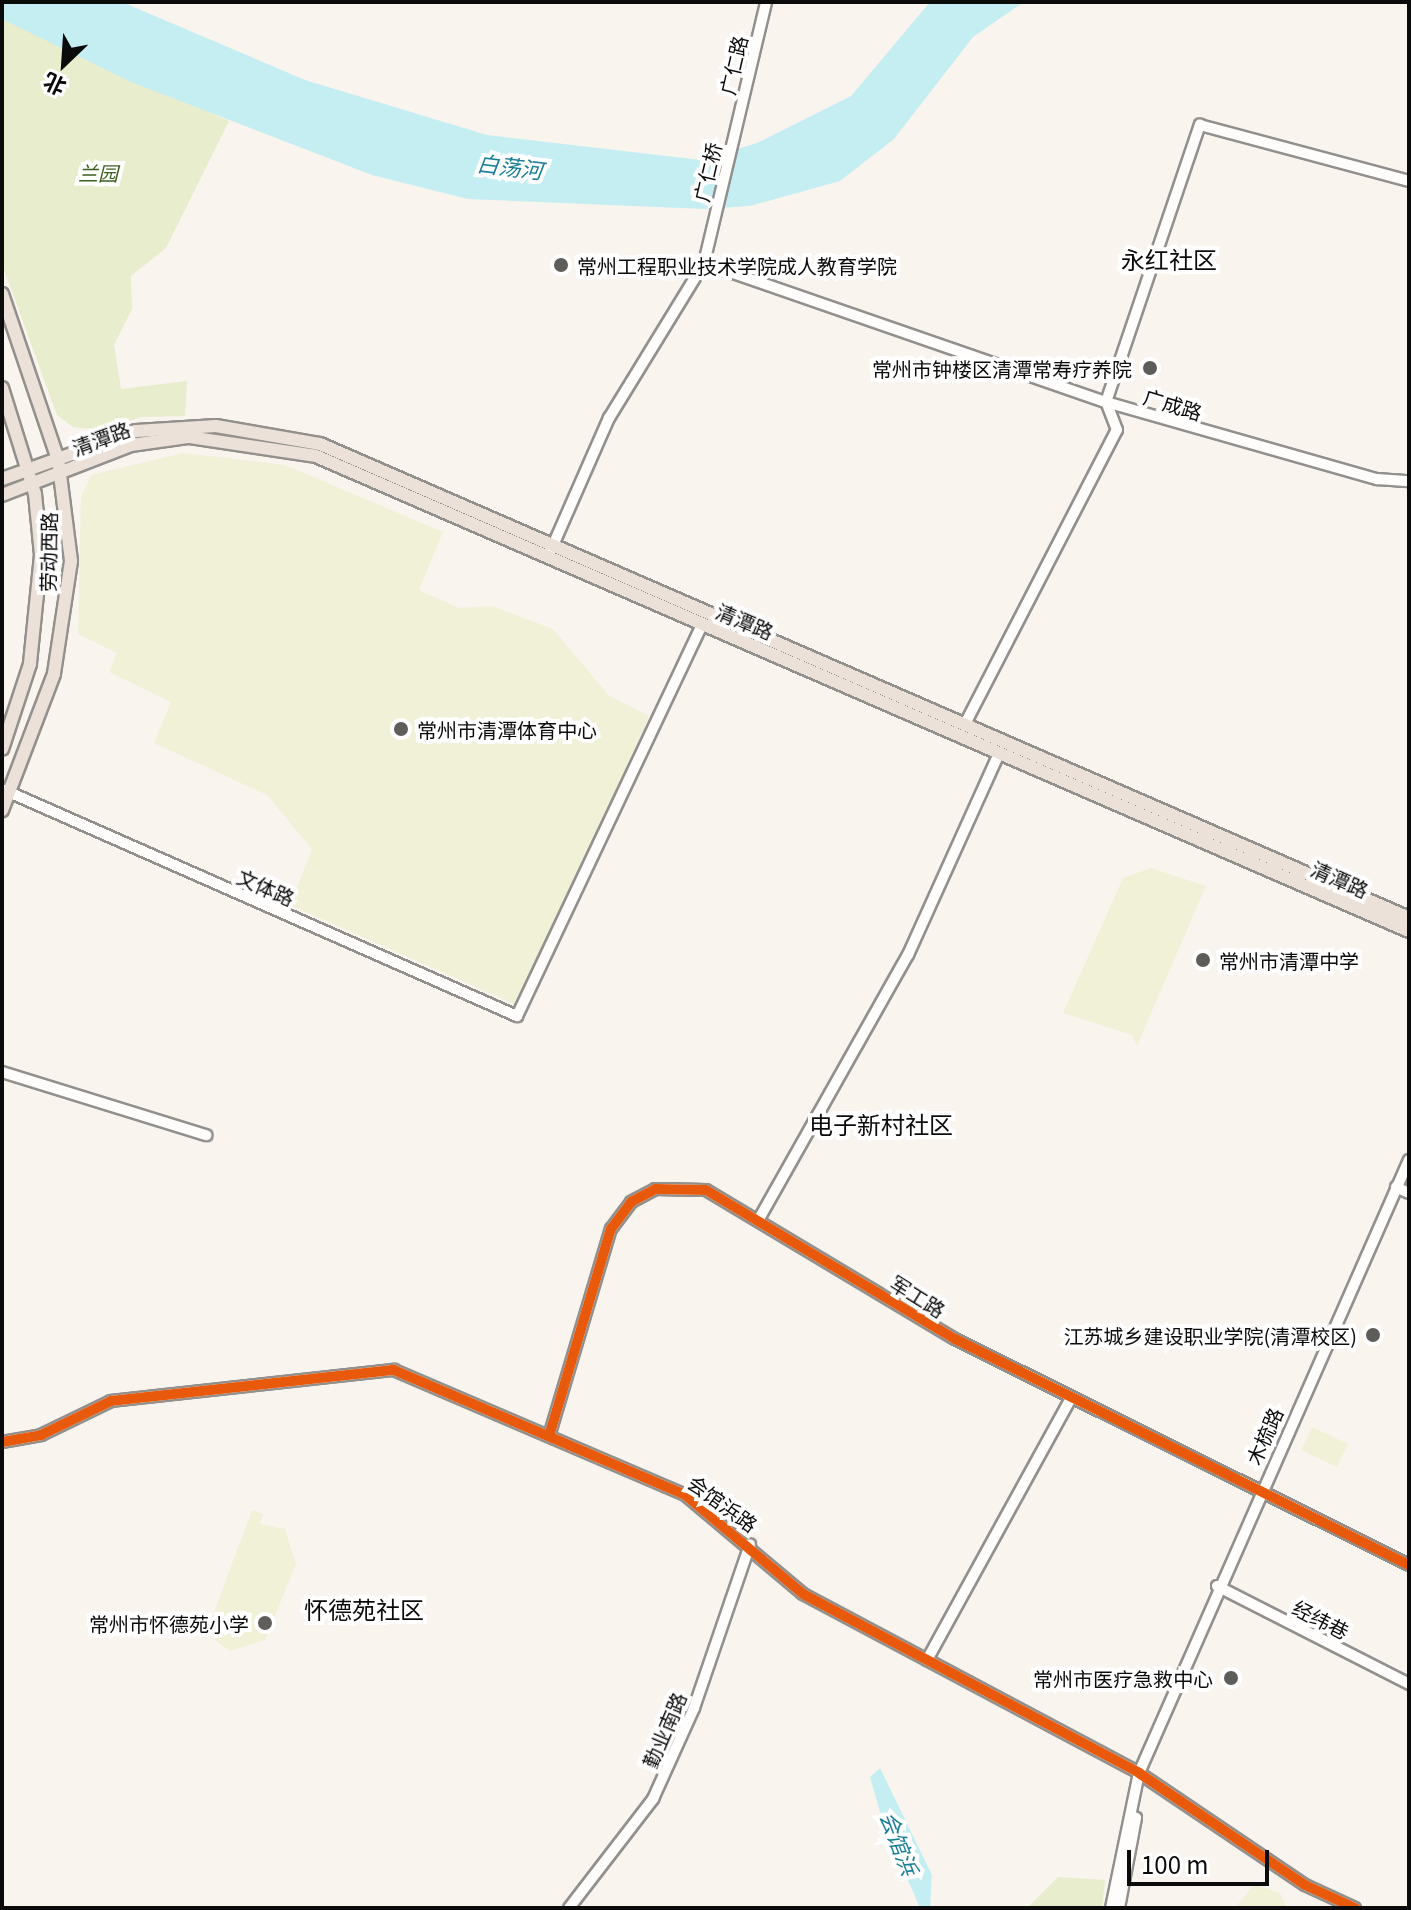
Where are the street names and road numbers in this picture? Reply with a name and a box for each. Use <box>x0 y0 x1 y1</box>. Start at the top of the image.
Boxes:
street label: 广仁路 <box>715 33 751 97</box>
street label: 广仁桥 <box>689 140 725 204</box>
street label: 广成路 <box>1141 384 1205 424</box>
street label: 清潭路 <box>69 416 133 460</box>
street label: 劳动西路 <box>35 512 61 592</box>
street label: 清潭路 <box>713 598 777 644</box>
street label: 清潭路 <box>1308 856 1372 902</box>
street label: 文体路 <box>234 864 298 910</box>
street label: 军工路 <box>886 1270 950 1322</box>
street label: 木梳路 <box>1241 1404 1287 1468</box>
street label: 会馆浜路 <box>684 1470 762 1536</box>
street label: 经纬巷 <box>1289 1595 1353 1643</box>
street label: 勤业南路 <box>637 1688 691 1772</box>

